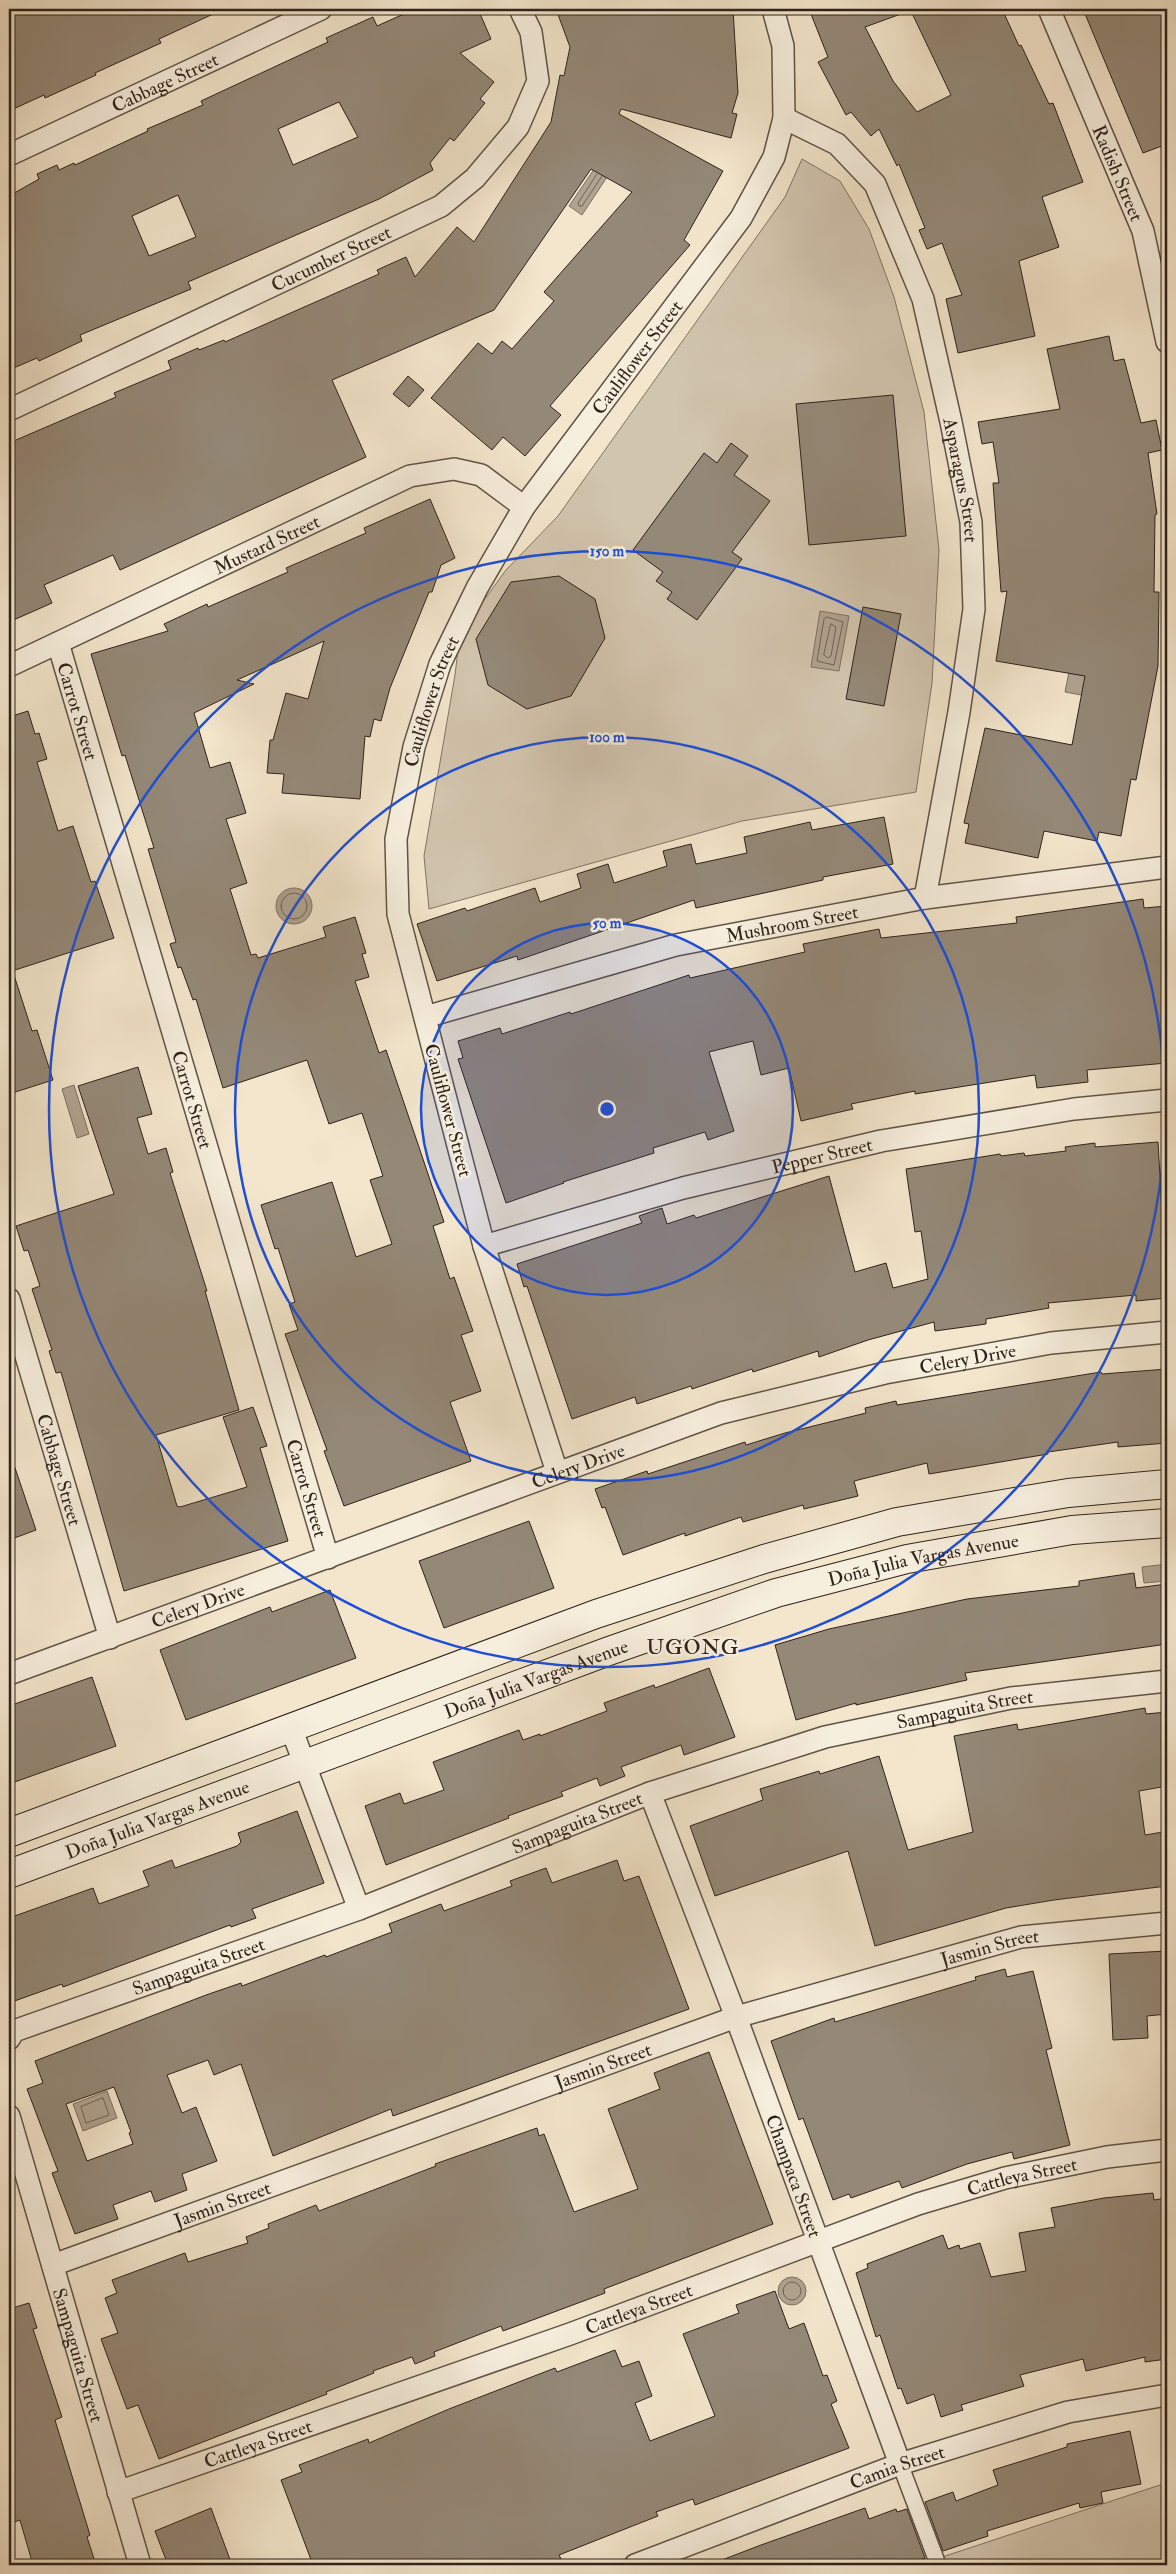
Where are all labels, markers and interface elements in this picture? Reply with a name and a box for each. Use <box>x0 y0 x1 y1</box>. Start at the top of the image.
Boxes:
street label: Cabbage Street <box>108 48 223 118</box>
street label: Radish Street <box>1087 122 1148 225</box>
street label: Cucumber Street <box>267 220 395 297</box>
street label: Cauliflower Street <box>587 296 688 419</box>
street label: Asparagus Street <box>937 415 983 543</box>
street label: Mustard Street <box>210 509 324 580</box>
text: 150 m <box>590 542 624 561</box>
street label: Cauliflower Street <box>399 632 465 769</box>
street label: Carrot Street <box>51 660 103 763</box>
text: 100 m <box>589 728 625 747</box>
street label: Mushroom Street <box>724 900 860 948</box>
text: 50 m <box>593 914 622 933</box>
street label: Cauliflower Street <box>419 1041 477 1179</box>
street label: Carrot Street <box>166 1048 218 1152</box>
centre of rings <box>598 1100 616 1118</box>
street label: Pepper Street <box>769 1132 875 1180</box>
street label: Celery Drive <box>918 1339 1018 1380</box>
street label: Cabbage Street <box>31 1411 87 1529</box>
street label: Carrot Street <box>281 1436 332 1540</box>
street label: Celery Drive <box>528 1438 628 1494</box>
street label: Doña Julia Vargas Avenue <box>825 1529 1021 1592</box>
street label: Celery Drive <box>148 1578 248 1634</box>
street label: Doña Julia Vargas Avenue <box>441 1634 631 1724</box>
district label: UGONG <box>646 1634 740 1661</box>
street label: Sampaguita Street <box>894 1685 1034 1735</box>
street label: Doña Julia Vargas Avenue <box>62 1775 253 1865</box>
street label: Sampaguita Street <box>508 1786 646 1860</box>
street label: Jasmin Street <box>937 1924 1040 1972</box>
street label: Sampaguita Street <box>129 1932 268 2001</box>
street label: Jasmin Street <box>551 2038 655 2095</box>
street label: Champaca Street <box>760 2111 827 2241</box>
street label: Cattleya Street <box>964 2152 1079 2202</box>
street label: Jasmin Street <box>170 2176 274 2233</box>
street label: Cattleya Street <box>582 2278 696 2340</box>
street label: Sampaguita Street <box>47 2285 109 2425</box>
street label: Cattleya Street <box>201 2414 315 2474</box>
street label: Camia Street <box>846 2440 948 2495</box>

